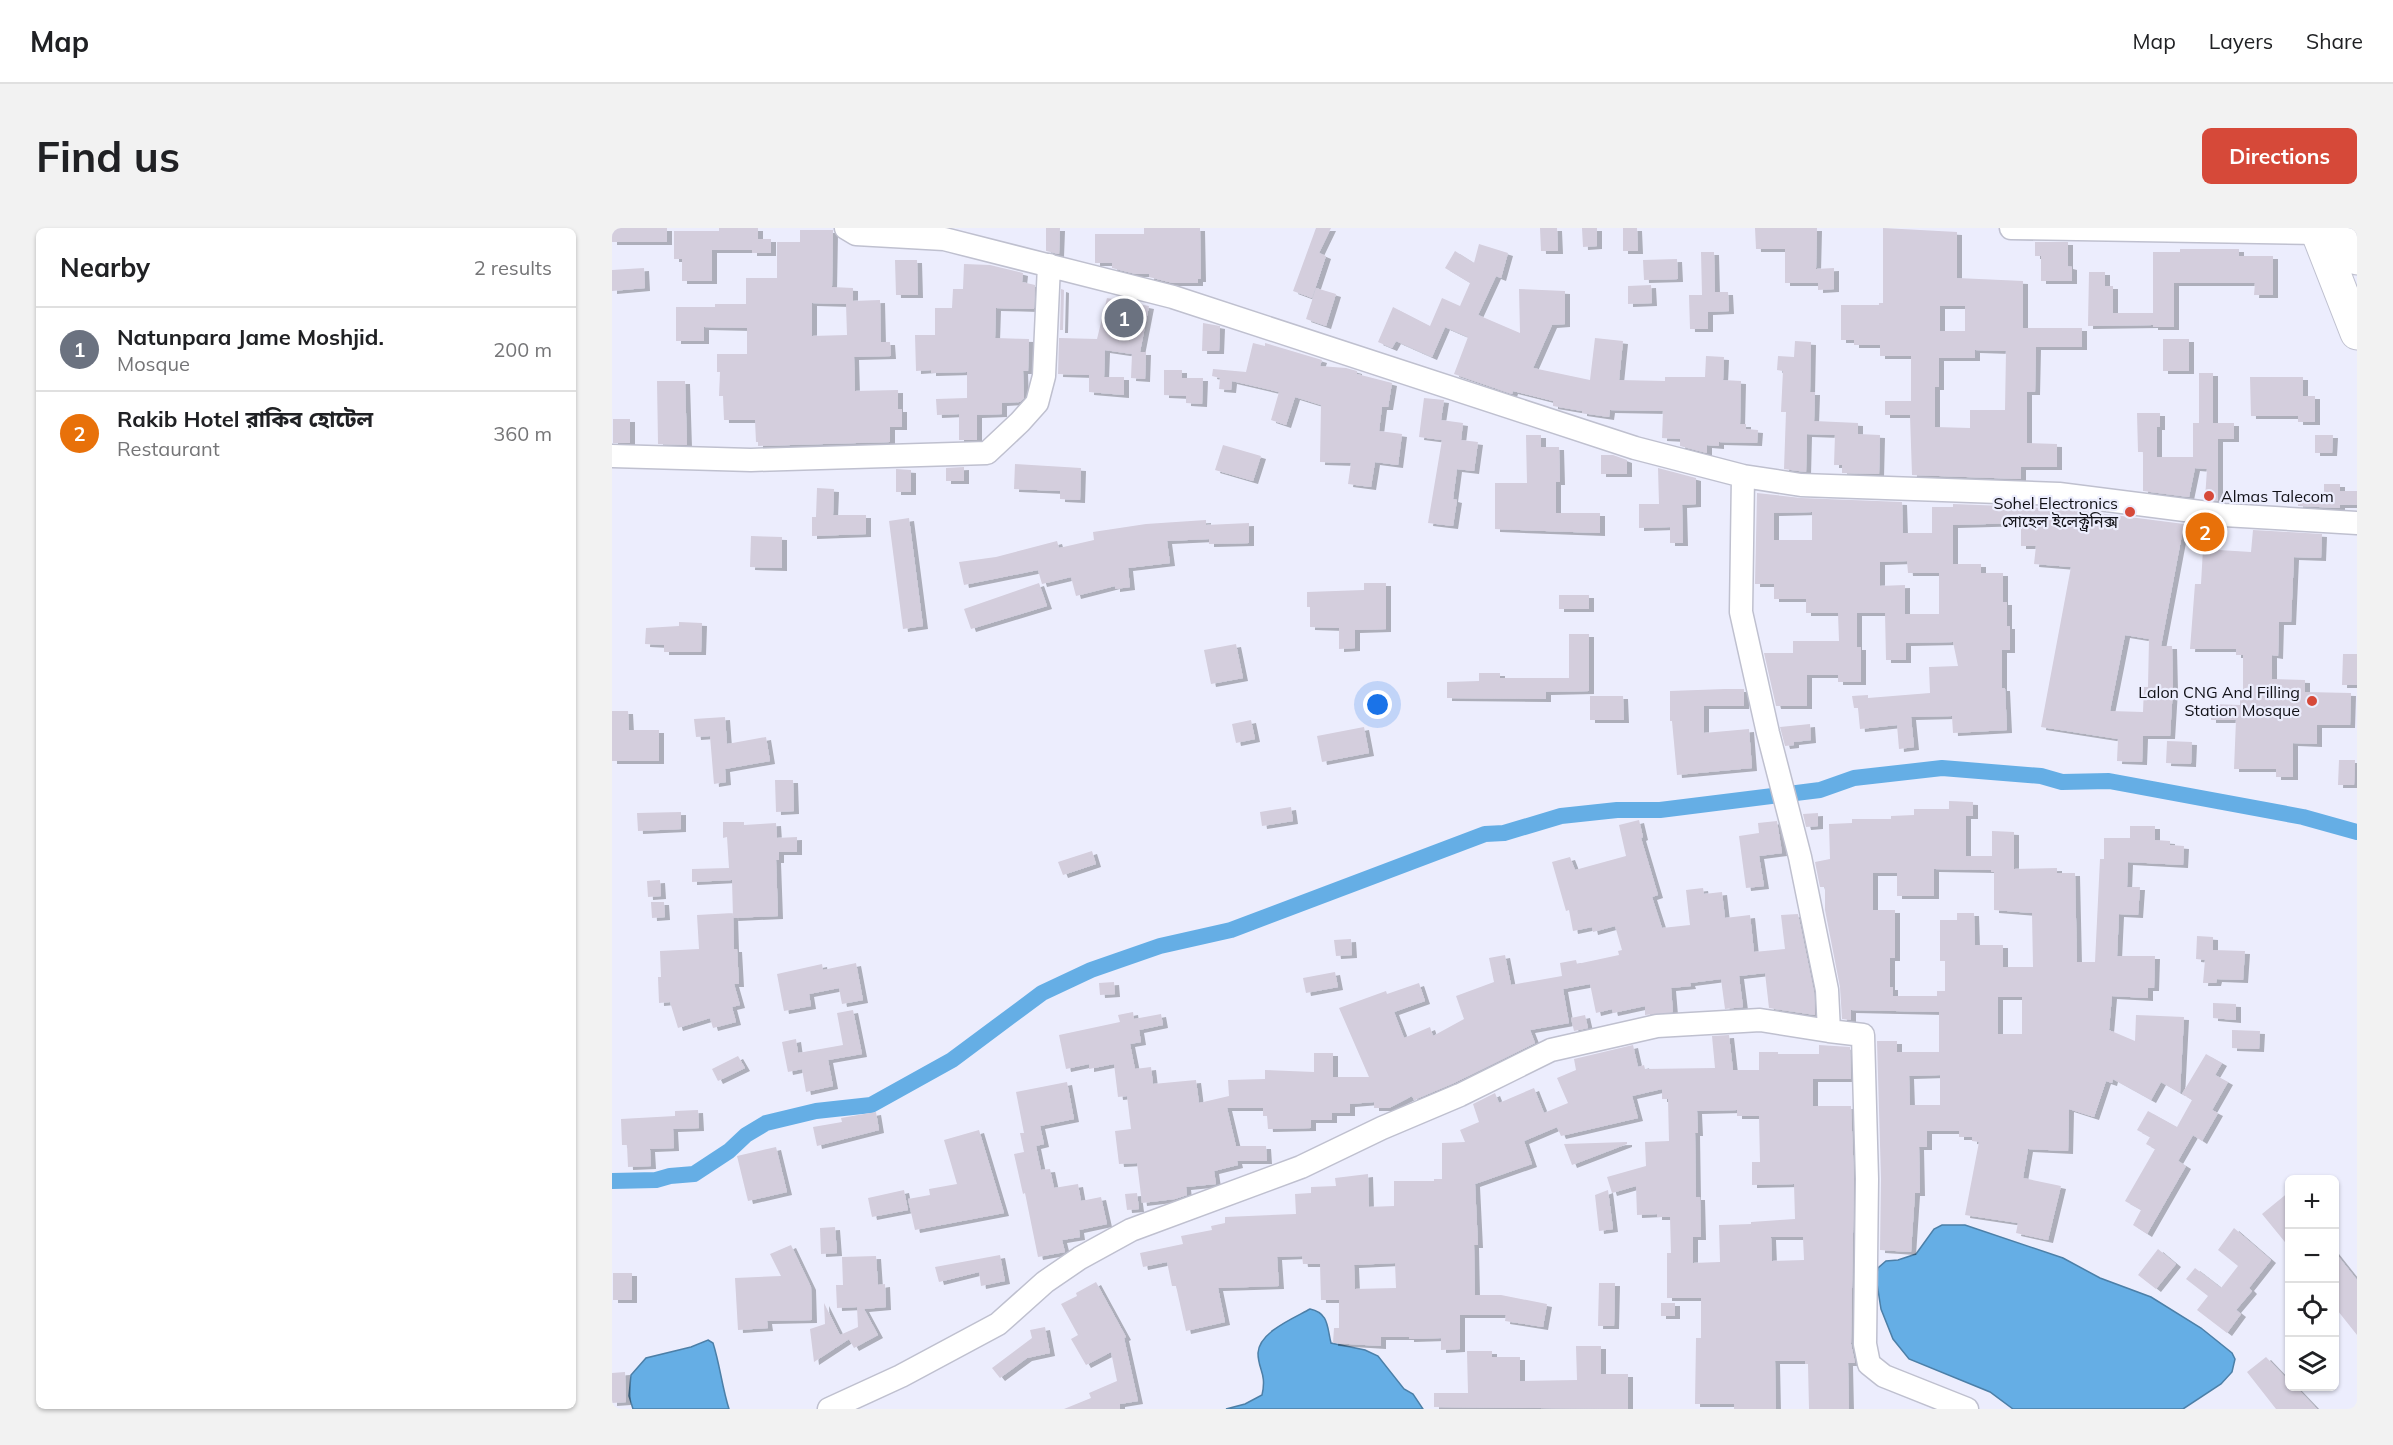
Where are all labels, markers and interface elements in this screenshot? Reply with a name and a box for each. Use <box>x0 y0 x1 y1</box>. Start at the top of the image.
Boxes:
text: Map <box>30 24 89 59</box>
text: Map <box>2133 28 2176 54</box>
text: Layers <box>2209 28 2273 54</box>
text: Share <box>2306 28 2363 54</box>
button: Directions <box>2202 128 2357 184</box>
text: Find us <box>36 130 180 183</box>
text: Nearby <box>60 251 150 284</box>
text: 2 results <box>474 255 552 280</box>
pin: 1 <box>1104 296 1144 340</box>
text: Natunpara Jame Moshjid. <box>117 323 384 351</box>
text: 1 <box>74 337 86 362</box>
text: 200 m <box>493 337 552 362</box>
text: Mosque <box>117 351 190 376</box>
text: Rakib Hotel রাকিব হোটেল <box>117 405 373 433</box>
text: 2 <box>74 421 86 446</box>
text: 360 m <box>493 421 552 446</box>
text: Restaurant <box>117 436 220 461</box>
place label: Almas Talecom <box>2221 486 2334 506</box>
marker: Almas Talecom <box>2202 489 2216 503</box>
place label: Sohel Electronics সোহেল ইলেক্ট্রনিক্স <box>1994 493 2119 533</box>
marker: Sohel Electronics সোহেল ইলেক্ট্রনিক্স <box>2123 505 2137 519</box>
pin: 2 <box>2186 510 2224 554</box>
place label: Lalon CNG And Filling Station Mosque <box>2138 682 2300 720</box>
your location <box>1363 690 1392 719</box>
marker: Lalon CNG And Filling Station Mosque <box>2305 694 2319 708</box>
map controls <box>2285 1175 2339 1391</box>
button: + <box>2285 1175 2339 1229</box>
button: − <box>2285 1229 2339 1283</box>
button: locate <box>2285 1283 2339 1337</box>
button: layers <box>2285 1337 2339 1391</box>

